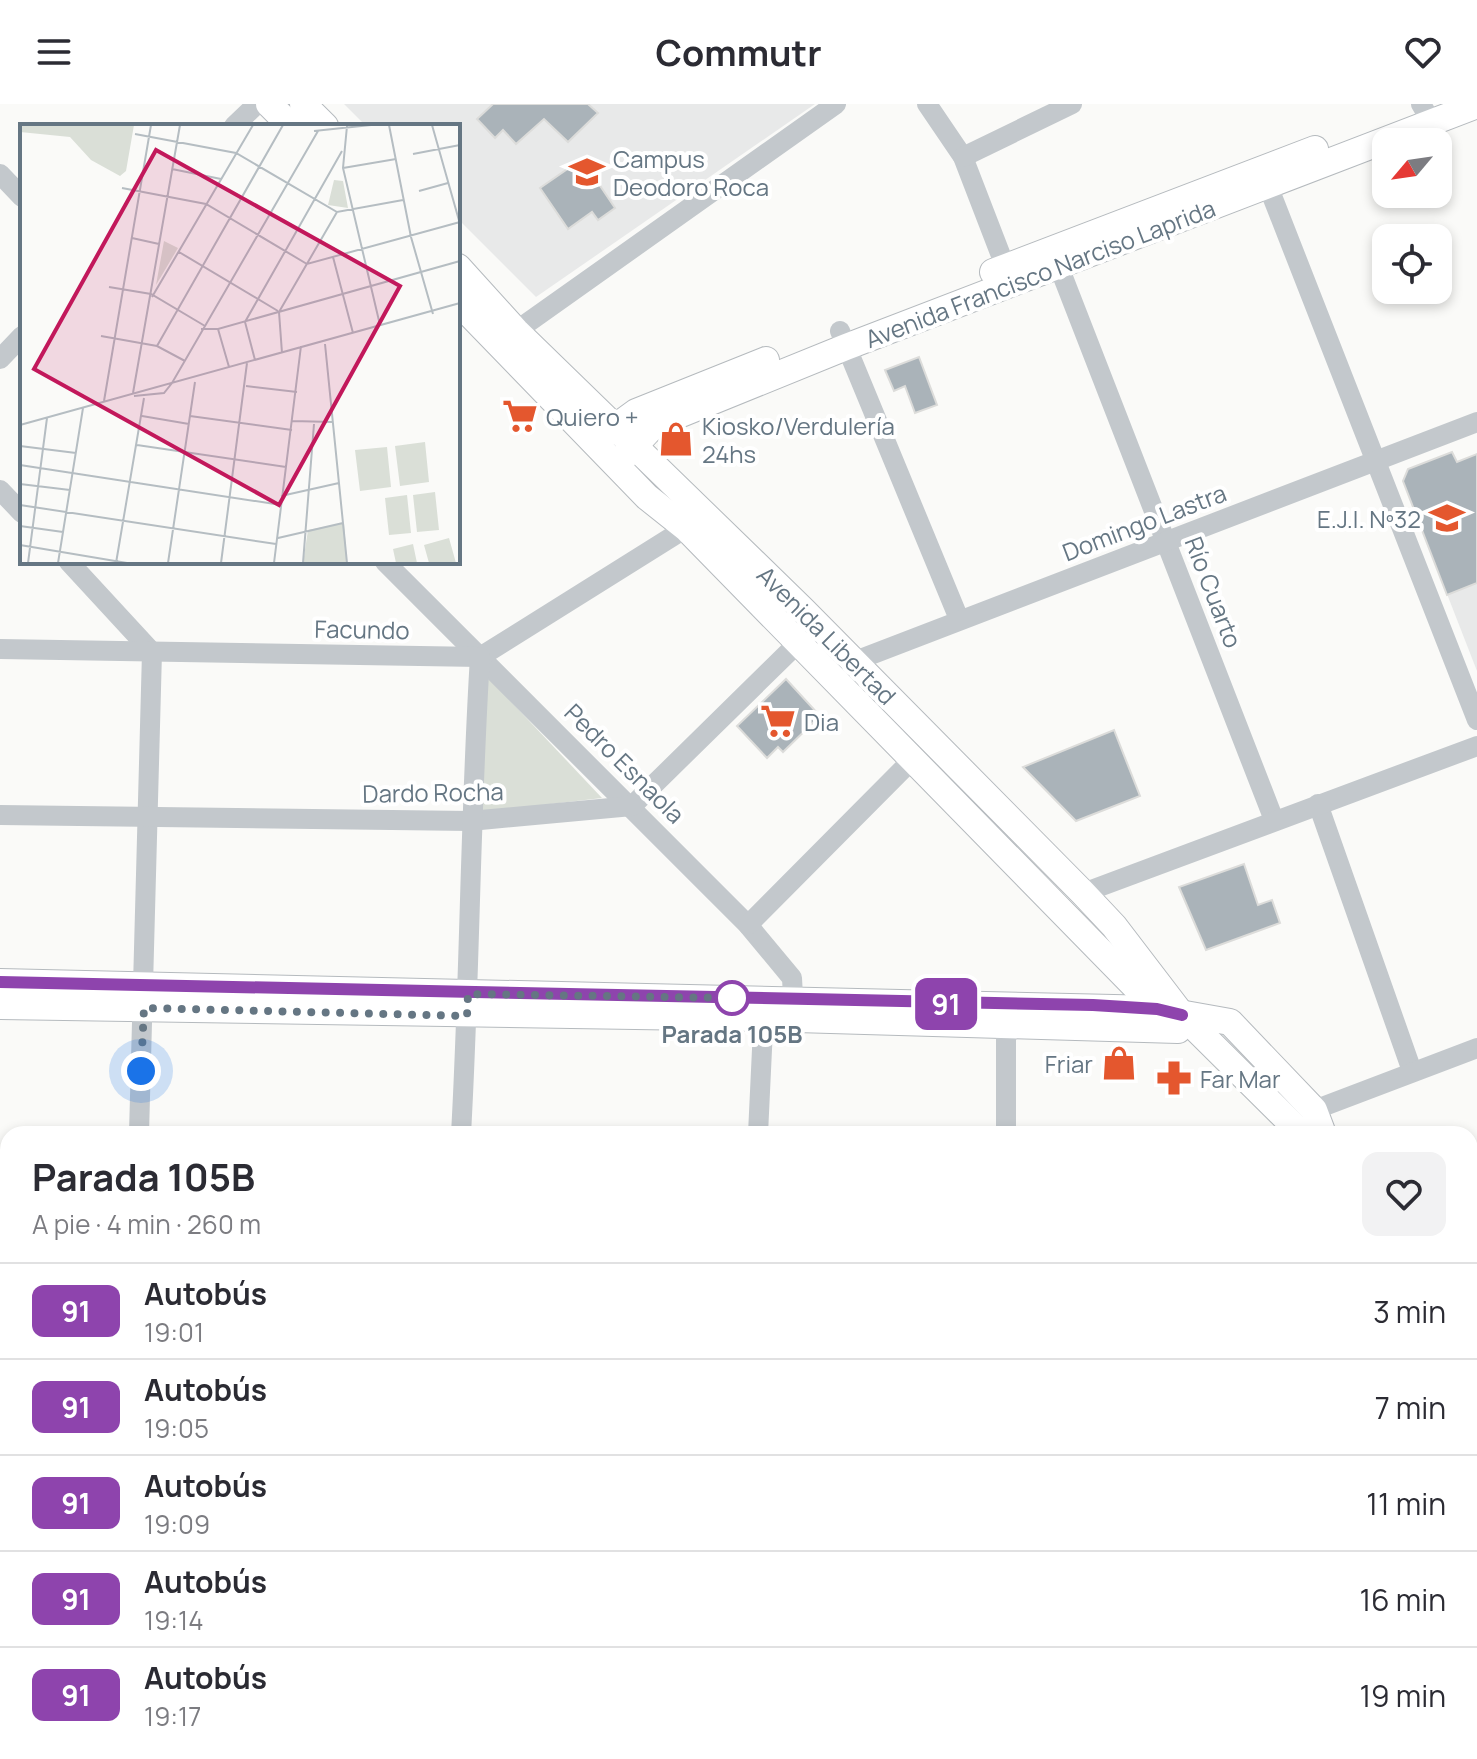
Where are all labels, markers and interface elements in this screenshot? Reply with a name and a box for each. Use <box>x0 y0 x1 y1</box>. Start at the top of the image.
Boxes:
text: Commutr <box>655 28 822 77</box>
icon: menu <box>32 30 76 74</box>
icon: heart <box>1401 30 1445 74</box>
inset map <box>20 124 460 564</box>
north arrow <box>1372 128 1452 208</box>
map controls <box>1372 128 1452 304</box>
place label: Campus Deodoro Roca <box>613 142 769 203</box>
school or university icon: Campus Deodoro Roca <box>568 153 606 191</box>
street label: Avenida Francisco Narciso Laprida <box>860 191 1220 355</box>
button: locate <box>1372 224 1452 304</box>
supermarket icon: Quiero + <box>501 397 539 435</box>
place label: Quiero + <box>546 400 639 433</box>
place label: Kiosko/Verdulería 24hs <box>702 409 895 470</box>
shop icon: Kiosko/Verdulería 24hs <box>657 420 695 458</box>
street label: Domingo Lastra <box>1057 476 1231 568</box>
school or university icon: E.J.I. Nº32 <box>1428 499 1466 537</box>
place label: E.J.I. Nº32 <box>1317 502 1421 535</box>
street label: Río Cuarto <box>1178 532 1250 652</box>
street label: Avenida Libertad <box>750 558 904 712</box>
street label: Facundo <box>314 612 410 646</box>
street label: Pedro Esnaola <box>558 696 692 830</box>
supermarket icon: Dia <box>759 702 797 740</box>
place label: Dia <box>804 705 839 738</box>
street label: Dardo Rocha <box>362 774 504 810</box>
line badge: 91 <box>910 978 982 1030</box>
marker: Parada 105B <box>715 981 749 1015</box>
text: 91 <box>931 985 961 1023</box>
place label: Parada 105B <box>662 1017 802 1050</box>
shop icon: Friar <box>1100 1044 1138 1082</box>
place label: Friar <box>1045 1047 1093 1080</box>
your location <box>121 1051 161 1091</box>
pharmacy icon: Far Mar <box>1155 1059 1193 1097</box>
place label: Far Mar <box>1200 1062 1281 1095</box>
text: Parada 105B <box>32 1150 255 1202</box>
button: heart <box>1362 1152 1446 1236</box>
text: A pie · 4 min · 260 m <box>32 1206 261 1242</box>
text: Autobús <box>144 1273 267 1314</box>
text: 3 min <box>1373 1291 1446 1332</box>
text: 91 <box>61 1292 91 1330</box>
text: 19:01 <box>144 1314 204 1350</box>
text: Autobús <box>144 1369 267 1410</box>
text: 7 min <box>1375 1387 1446 1428</box>
text: 91 <box>61 1388 91 1426</box>
text: 19:05 <box>144 1410 209 1446</box>
text: Autobús <box>144 1465 267 1506</box>
text: 11 min <box>1366 1483 1446 1524</box>
text: 91 <box>61 1484 91 1522</box>
text: 19:09 <box>144 1506 210 1542</box>
text: Autobús <box>144 1561 267 1602</box>
text: 16 min <box>1359 1579 1446 1620</box>
text: 91 <box>61 1580 91 1618</box>
text: 19:14 <box>144 1602 204 1638</box>
text: Autobús <box>144 1657 267 1698</box>
text: 19 min <box>1359 1675 1446 1716</box>
text: 91 <box>61 1676 91 1714</box>
text: 19:17 <box>144 1698 201 1734</box>

